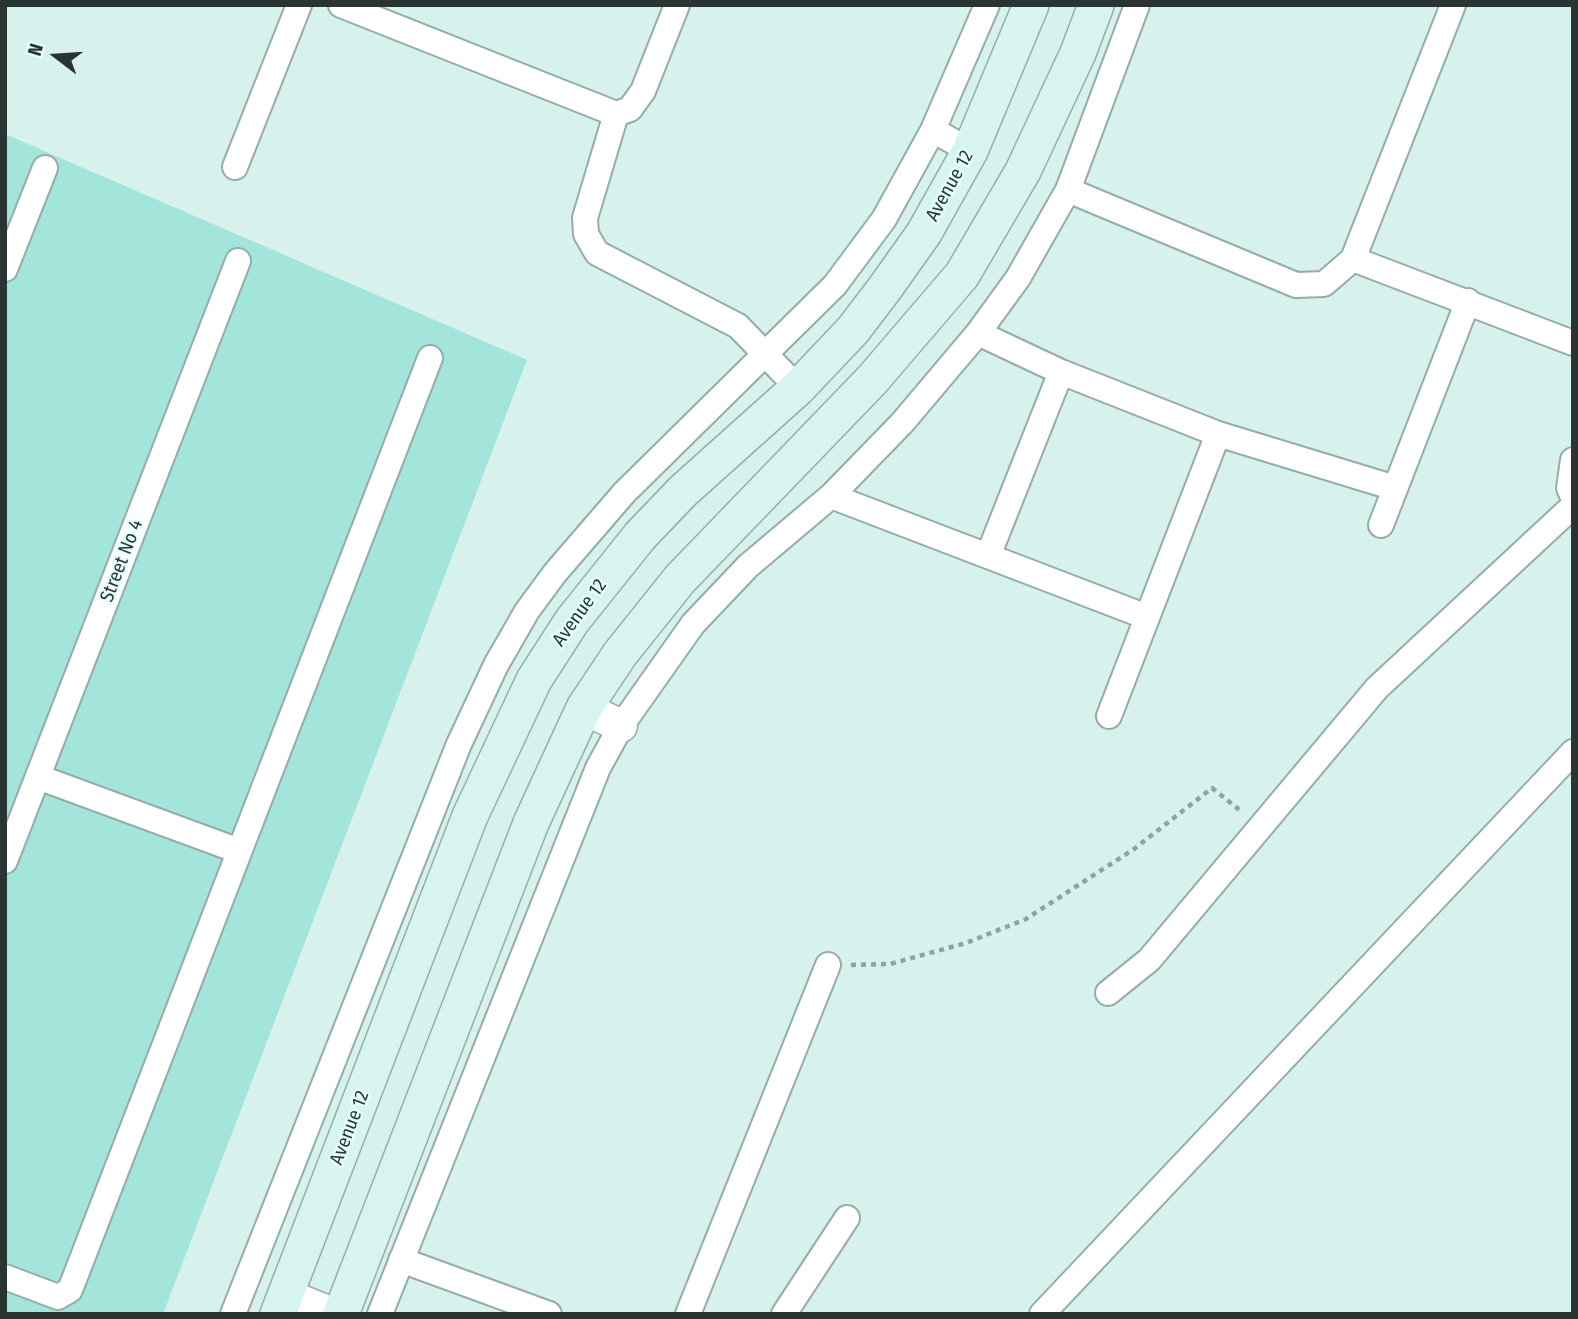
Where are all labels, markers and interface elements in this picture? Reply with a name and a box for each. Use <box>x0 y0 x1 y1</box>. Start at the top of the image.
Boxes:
north arrow <box>21 21 91 91</box>
text: N <box>23 41 48 59</box>
street label: Avenue 12 <box>921 147 979 225</box>
street label: Street No 4 <box>96 517 148 605</box>
street label: Avenue 12 <box>548 575 612 651</box>
street label: Avenue 12 <box>325 1088 375 1168</box>

